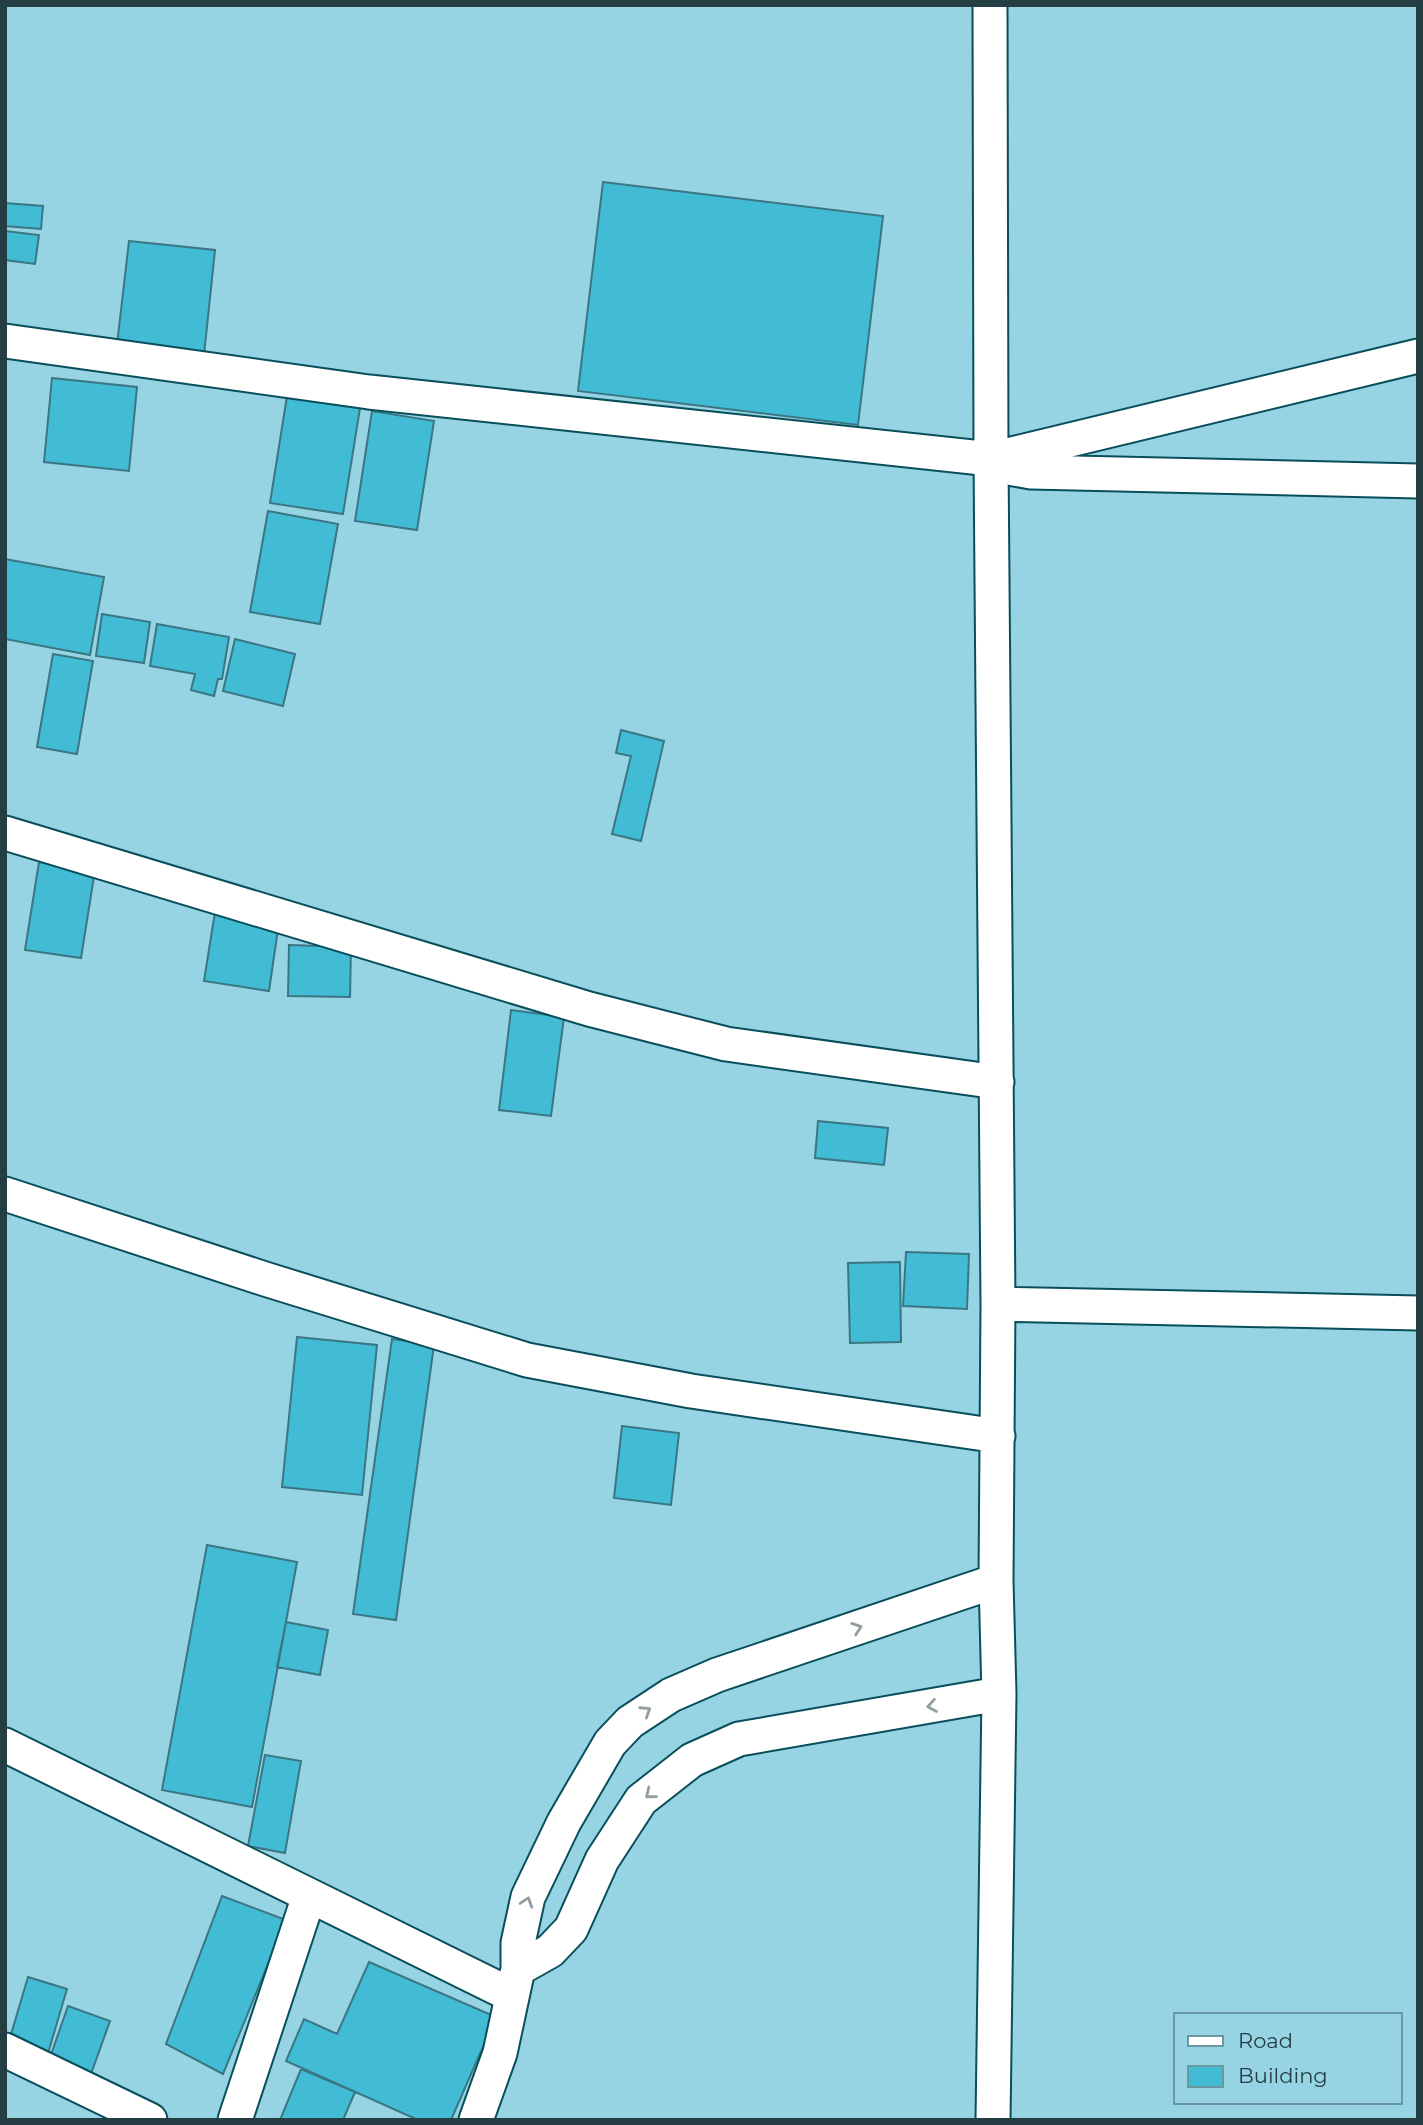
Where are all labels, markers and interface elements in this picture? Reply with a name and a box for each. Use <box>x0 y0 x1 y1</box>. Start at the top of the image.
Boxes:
one-way arrow <box>850 1622 862 1636</box>
one-way arrow <box>926 1698 938 1713</box>
one-way arrow <box>638 1706 651 1719</box>
one-way arrow <box>645 1785 657 1798</box>
one-way arrow <box>519 1896 533 1909</box>
legend <box>1174 2013 1402 2104</box>
text: Road <box>1238 2028 1293 2053</box>
text: Building <box>1238 2063 1328 2088</box>

